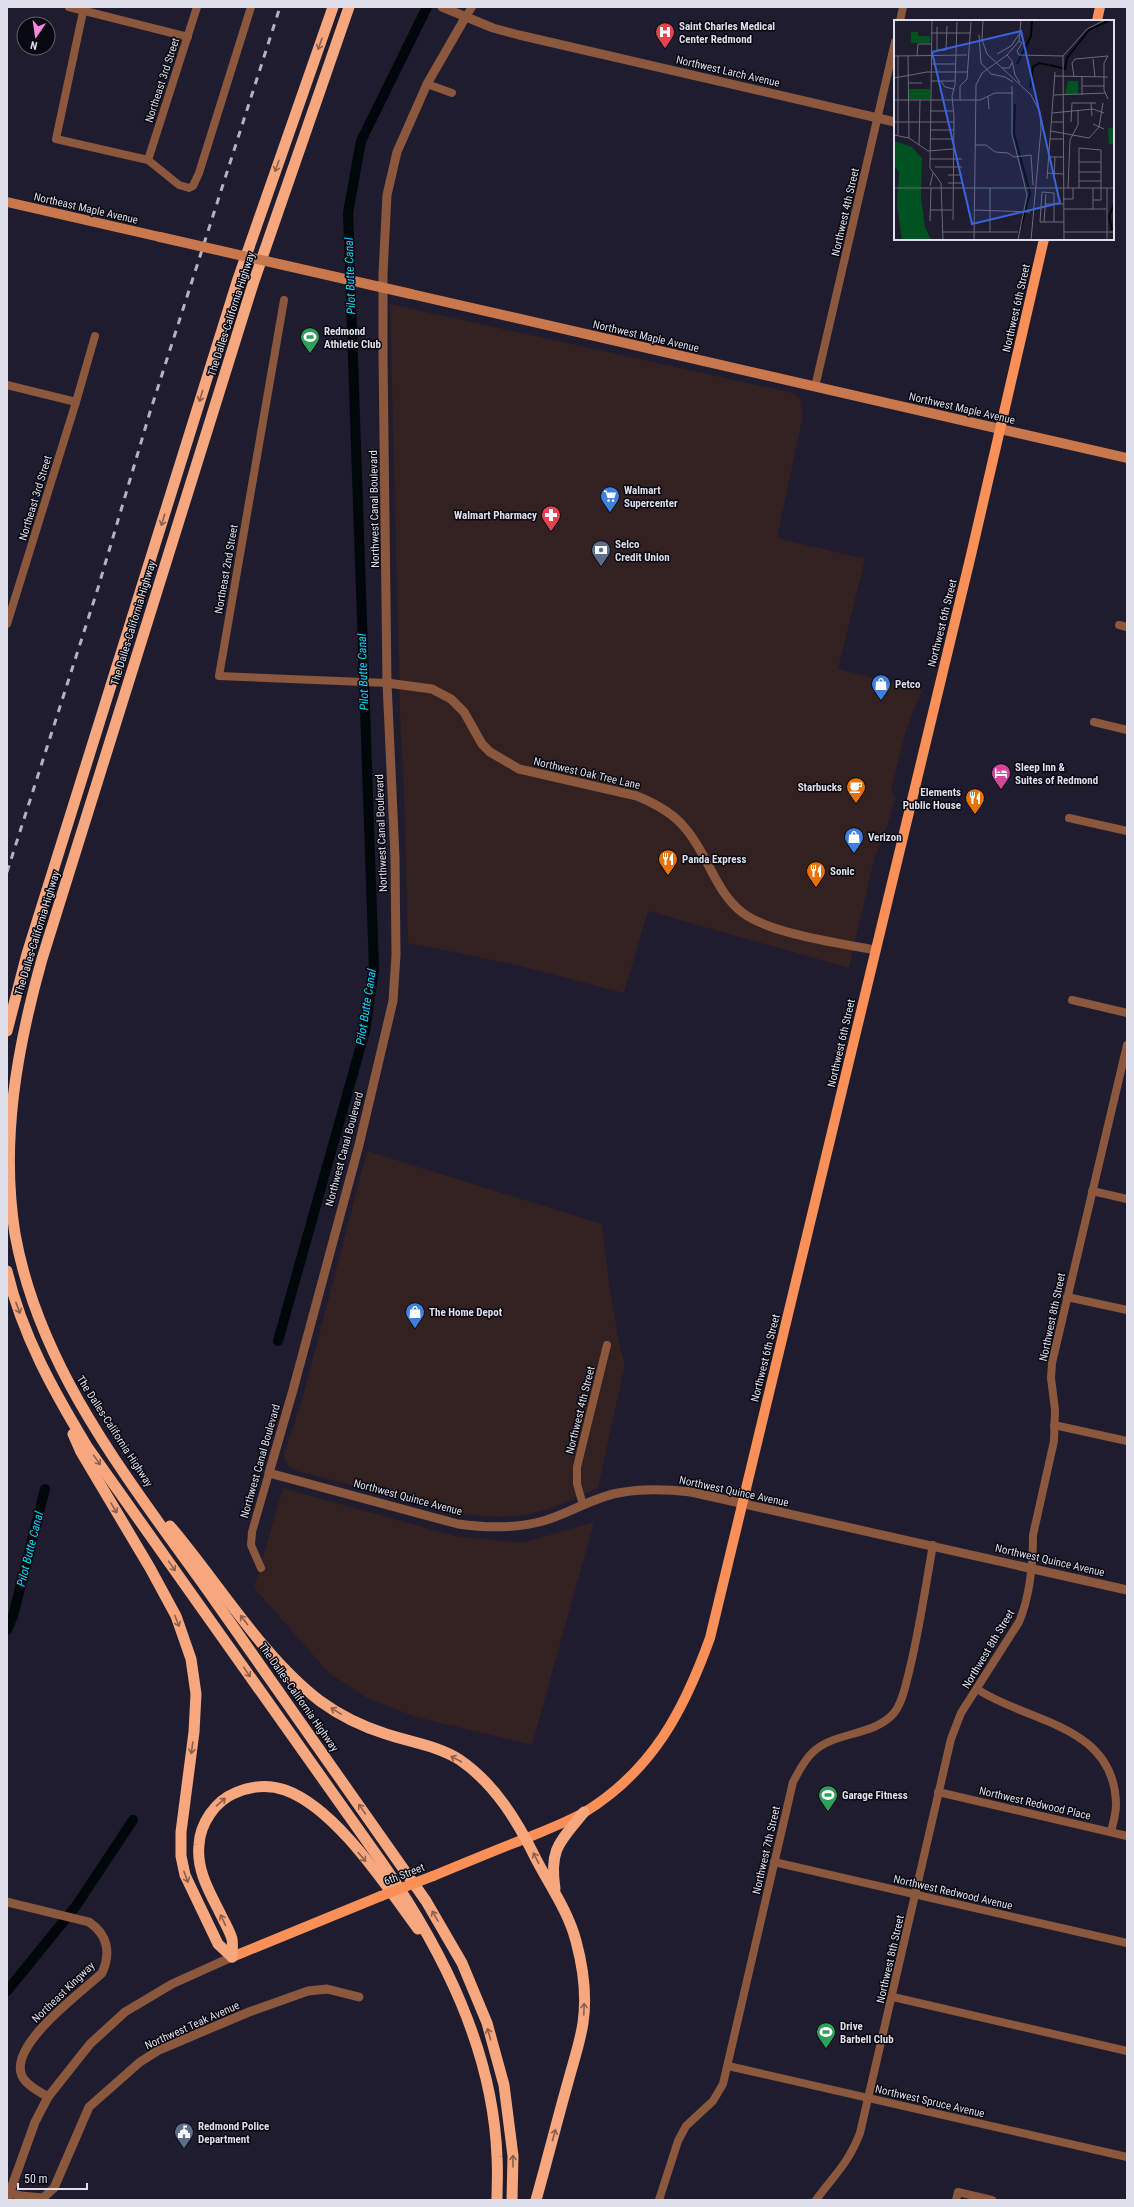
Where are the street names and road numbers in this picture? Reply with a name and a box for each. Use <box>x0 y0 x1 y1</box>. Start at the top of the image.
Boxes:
street label: Northeast 3rd Street <box>143 36 182 124</box>
street label: Northwest Larch Avenue <box>675 53 781 90</box>
street label: Northwest 4th Street <box>829 167 862 257</box>
street label: Northeast Maple Avenue <box>32 190 139 227</box>
street label: The Dalles-California Highway <box>205 250 258 378</box>
street label: Northwest 6th Street <box>1000 263 1033 353</box>
street label: Northwest Maple Avenue <box>592 318 700 355</box>
street label: Northwest Maple Avenue <box>908 390 1016 427</box>
street label: Northwest Canal Boulevard <box>367 450 382 568</box>
street label: Northeast 3rd Street <box>16 454 55 542</box>
street label: Northeast 2nd Street <box>212 524 241 615</box>
street label: The Dalles-California Highway <box>108 559 159 687</box>
street label: Northwest 6th Street <box>925 578 960 668</box>
street label: Northwest Oak Tree Lane <box>532 755 642 792</box>
street label: Northwest Canal Boulevard <box>373 774 390 892</box>
street label: The Dalles-California Highway <box>12 869 63 997</box>
street label: Northwest 6th Street <box>825 998 858 1088</box>
street label: Northwest Canal Boulevard <box>323 1091 366 1208</box>
street label: Northwest 8th Street <box>1037 1272 1068 1362</box>
street label: Northwest 6th Street <box>748 1313 783 1403</box>
street label: Northwest 4th Street <box>563 1365 598 1455</box>
street label: The Dalles-California Highway <box>74 1373 156 1490</box>
street label: Northwest Canal Boulevard <box>238 1403 283 1520</box>
street label: Northwest Quince Avenue <box>678 1474 790 1509</box>
street label: Northwest Quince Avenue <box>352 1477 464 1518</box>
street label: Northwest Quince Avenue <box>994 1542 1106 1579</box>
street label: Northwest 8th Street <box>960 1607 1017 1691</box>
street label: The Dalles-California Highway <box>256 1640 341 1755</box>
street label: Northwest Redwood Place <box>978 1784 1092 1823</box>
street label: Northwest 7th Street <box>750 1805 783 1895</box>
street label: 6th Street <box>382 1861 426 1888</box>
street label: Northwest Redwood Avenue <box>892 1872 1014 1913</box>
street label: Northwest 8th Street <box>874 1914 907 2004</box>
street label: Northeast Kingway <box>29 1959 98 2026</box>
street label: Northwest Teak Avenue <box>143 1999 242 2052</box>
street label: Northwest Spruce Avenue <box>874 2083 986 2120</box>

